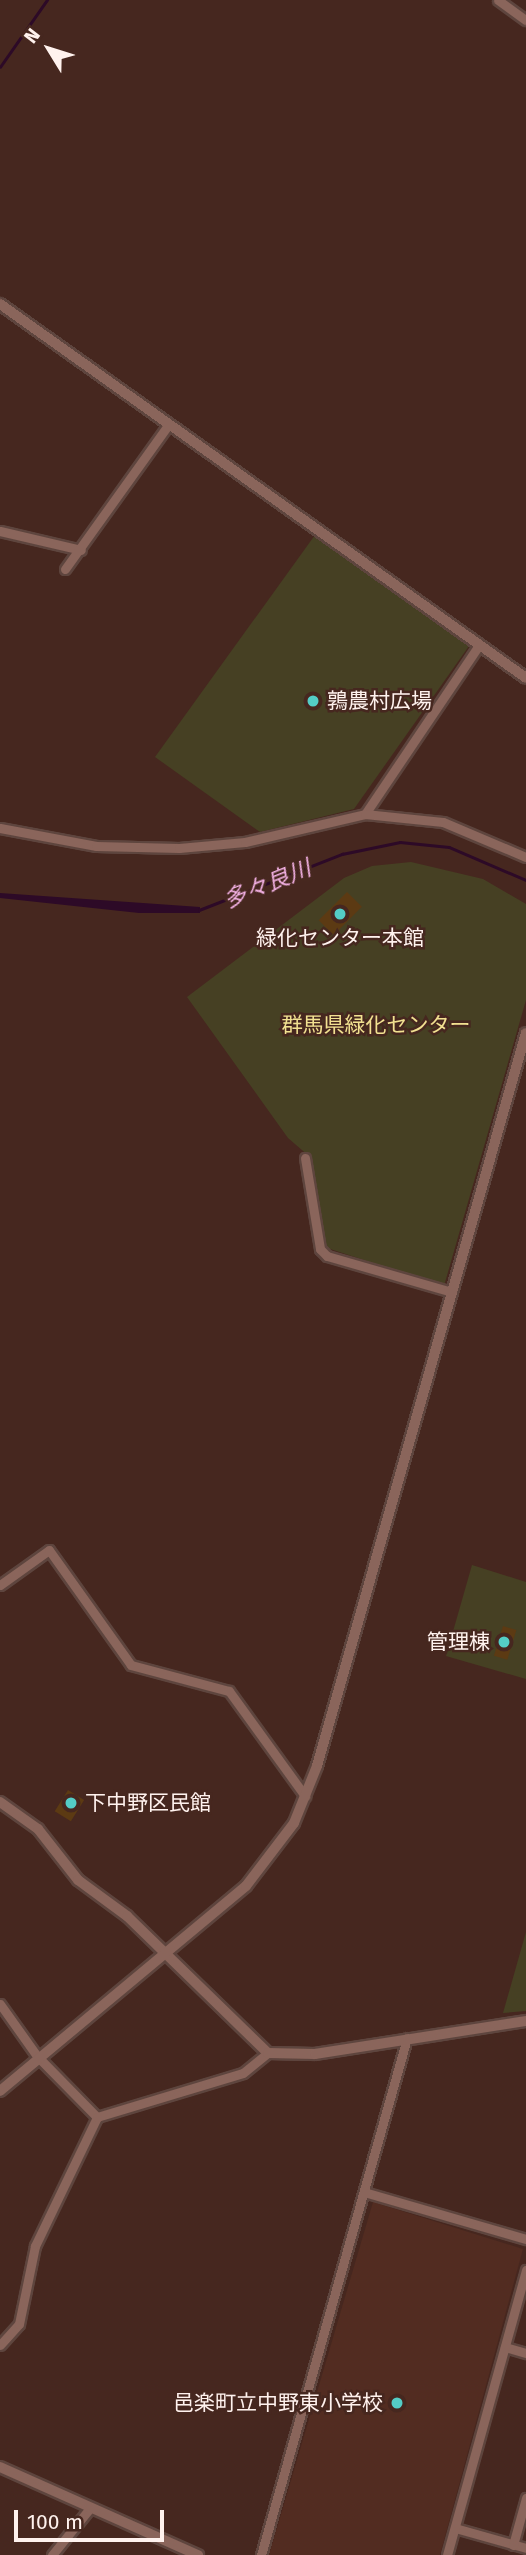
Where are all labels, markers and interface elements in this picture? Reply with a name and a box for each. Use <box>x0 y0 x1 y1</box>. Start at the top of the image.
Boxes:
north arrow <box>14 14 84 84</box>
text: N <box>19 24 45 48</box>
place label: 鶉農村広場 <box>327 688 432 714</box>
marker: 鶉農村広場 <box>305 693 321 709</box>
water label: 多々良川 <box>219 854 315 914</box>
marker: 緑化センター本館 <box>332 906 348 922</box>
place label: 緑化センター本館 <box>256 925 424 951</box>
park label: 群馬県緑化センター <box>282 1012 470 1038</box>
place label: 管理棟 <box>427 1629 490 1655</box>
marker: 管理棟 <box>496 1634 512 1650</box>
place label: 下中野区民館 <box>85 1790 211 1816</box>
marker: 下中野区民館 <box>63 1795 79 1811</box>
place label: 邑楽町立中野東小学校 <box>173 2390 383 2416</box>
marker: 邑楽町立中野東小学校 <box>389 2395 405 2411</box>
scale bar <box>18 2496 168 2540</box>
text: 100 m <box>27 2509 83 2535</box>

